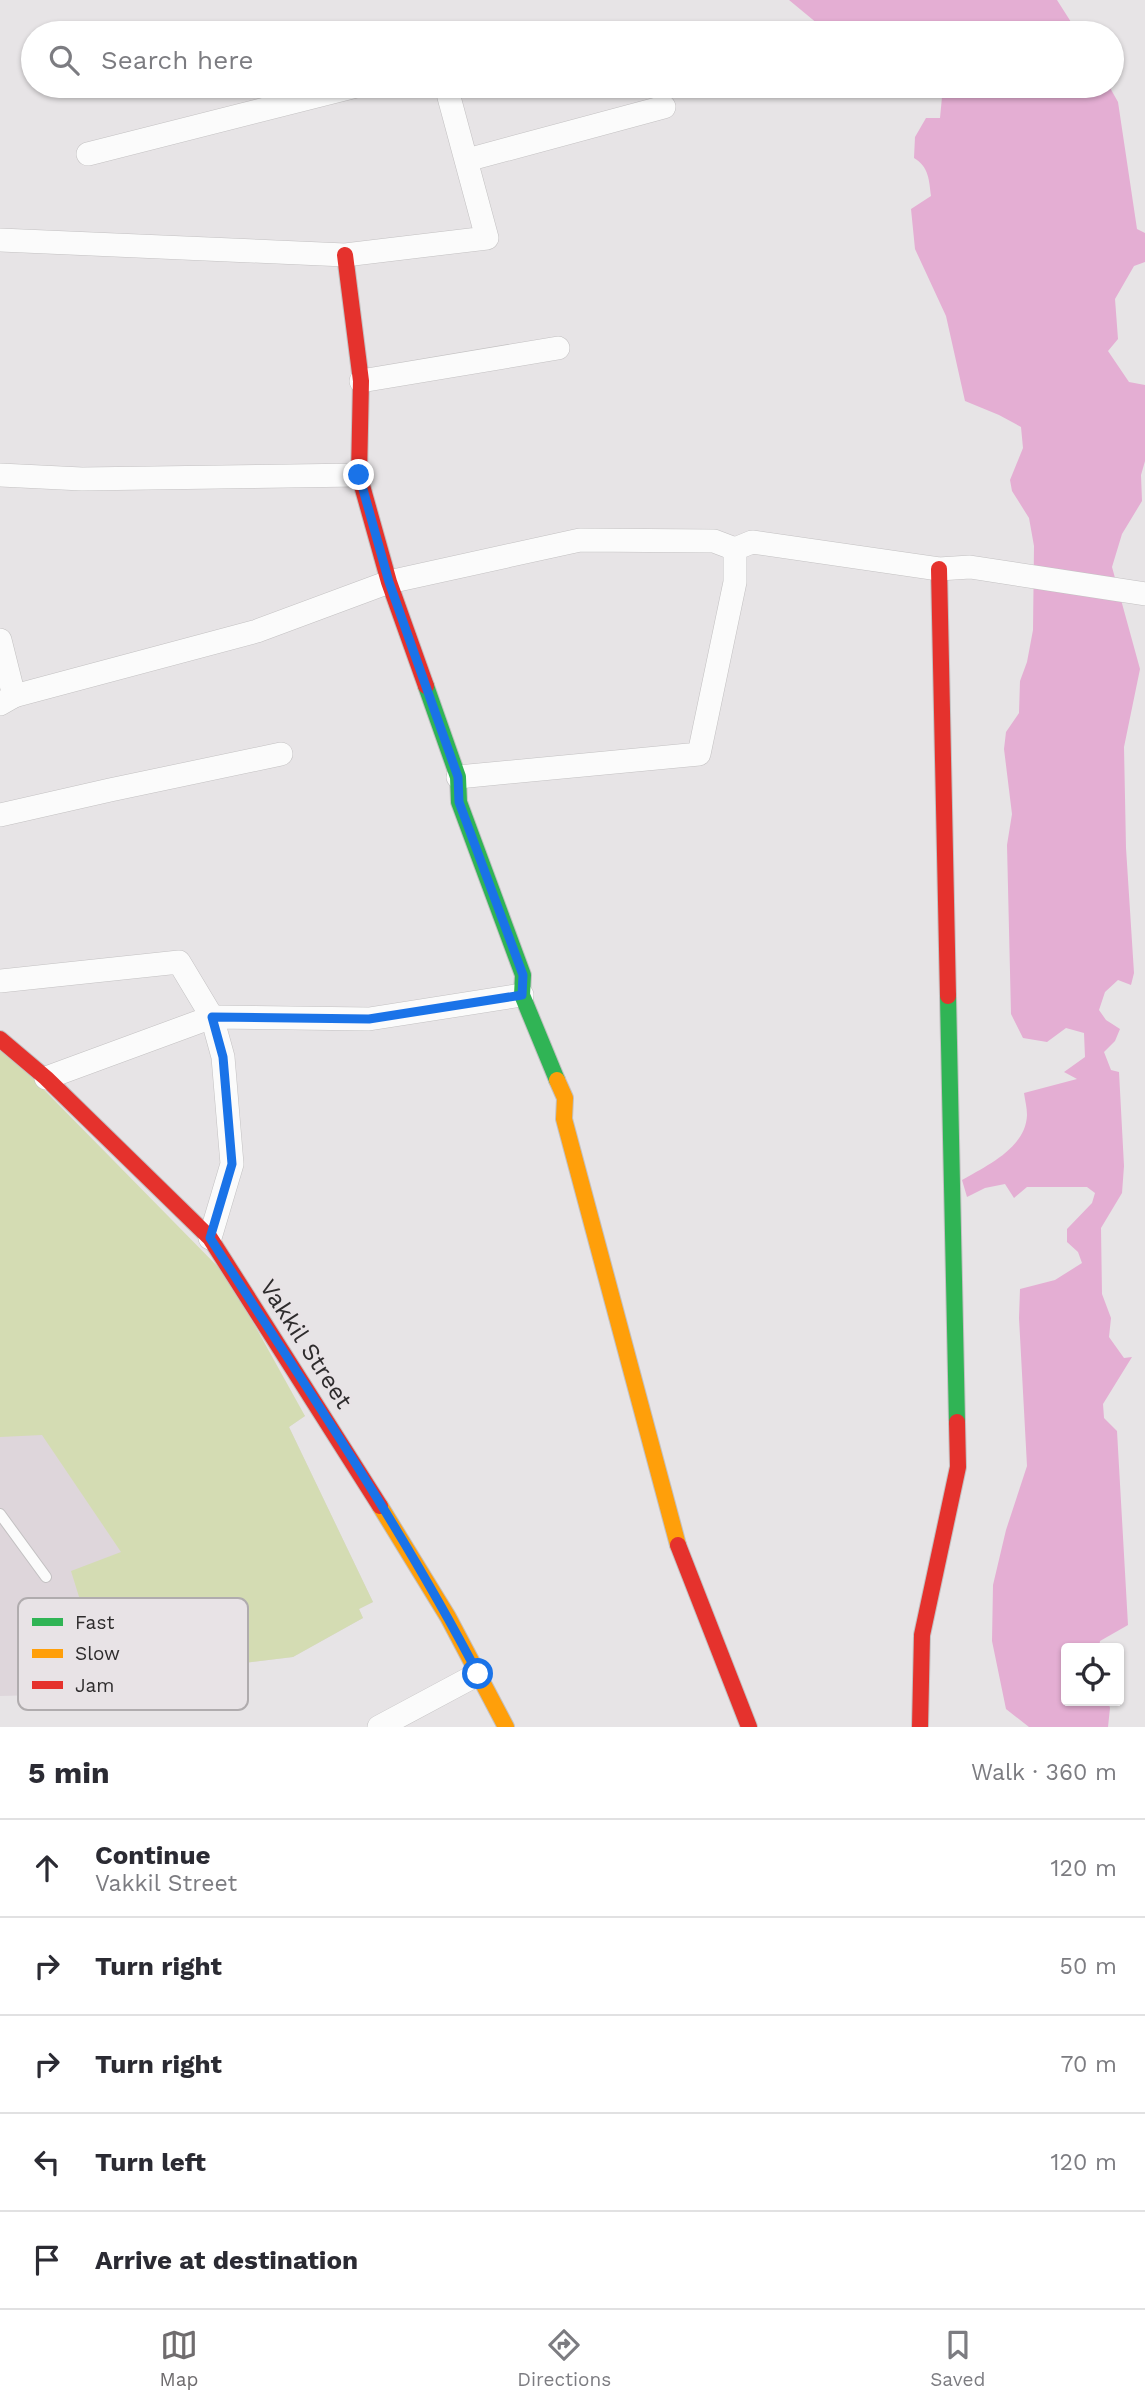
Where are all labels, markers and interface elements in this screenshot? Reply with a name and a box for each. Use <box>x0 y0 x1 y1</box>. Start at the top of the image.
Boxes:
search box <box>21 21 1124 98</box>
icon: search <box>45 41 83 79</box>
text: Search here <box>101 45 253 75</box>
route end <box>343 459 374 490</box>
street label: Vakkil Street <box>254 1274 358 1414</box>
legend <box>18 1598 248 1710</box>
text: Fast <box>75 1611 114 1634</box>
text: Slow <box>75 1642 120 1665</box>
map controls <box>1061 1643 1124 1706</box>
button: locate <box>1061 1643 1124 1706</box>
route start <box>462 1658 493 1689</box>
text: Jam <box>75 1674 114 1697</box>
text: 5 min <box>28 1755 110 1790</box>
text: Walk · 360 m <box>971 1759 1117 1786</box>
text: Continue <box>95 1840 211 1870</box>
icon: ahead <box>28 1849 66 1887</box>
text: 120 m <box>1051 1855 1117 1882</box>
text: Vakkil Street <box>95 1870 237 1897</box>
icon: right <box>28 1947 66 1985</box>
text: Turn right <box>95 1951 222 1981</box>
text: 50 m <box>1060 1953 1117 1980</box>
icon: right <box>28 2045 66 2083</box>
text: Turn right <box>95 2049 222 2079</box>
text: 70 m <box>1060 2051 1117 2078</box>
icon: left <box>28 2143 66 2181</box>
text: Turn left <box>95 2147 206 2177</box>
text: 120 m <box>1051 2149 1117 2176</box>
icon: arrive <box>28 2241 66 2279</box>
text: Arrive at destination <box>95 2245 358 2275</box>
tab: Map <box>160 2326 198 2391</box>
tab: Directions <box>517 2326 611 2391</box>
tab: Saved <box>930 2326 985 2391</box>

